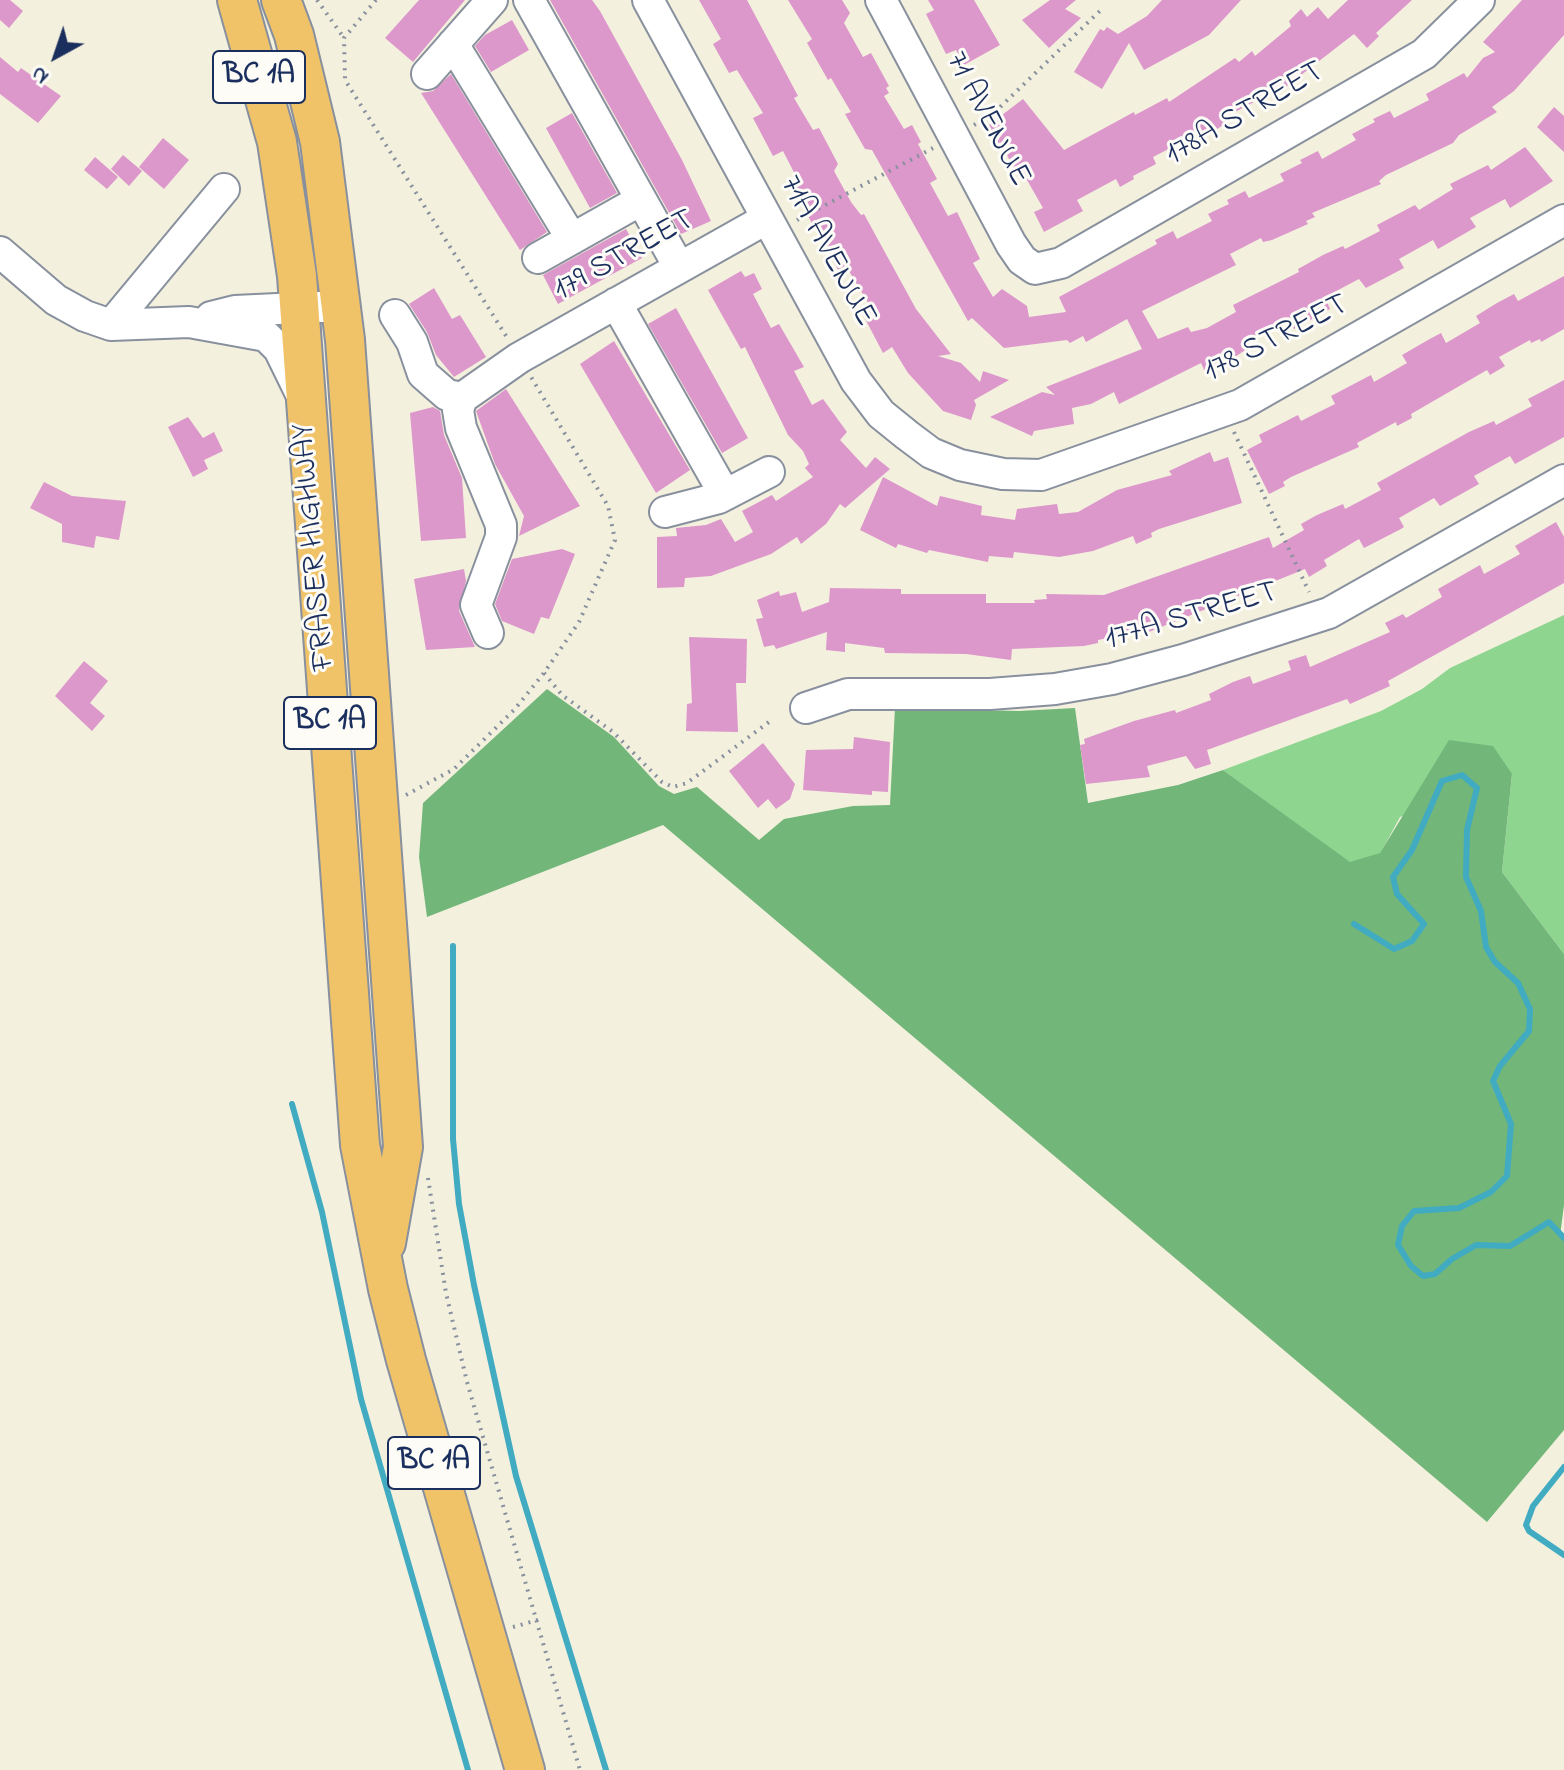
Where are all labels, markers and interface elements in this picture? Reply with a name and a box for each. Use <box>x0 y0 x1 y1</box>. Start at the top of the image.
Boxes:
north arrow <box>16 16 96 96</box>
street label: 71 AVENUE <box>935 46 1037 194</box>
road number: BC 1A <box>213 51 305 103</box>
street label: 178A STREET <box>1160 54 1332 176</box>
text: N <box>25 57 57 91</box>
street label: 71A AVENUE <box>769 170 883 334</box>
street label: 179 STREET <box>548 203 702 311</box>
street label: 178 STREET <box>1198 287 1356 393</box>
street label: FRASER HIGHWAY <box>286 422 346 672</box>
street label: 177A STREET <box>1101 575 1283 661</box>
road number: BC 1A <box>284 697 376 749</box>
road number: BC 1A <box>388 1437 480 1489</box>

